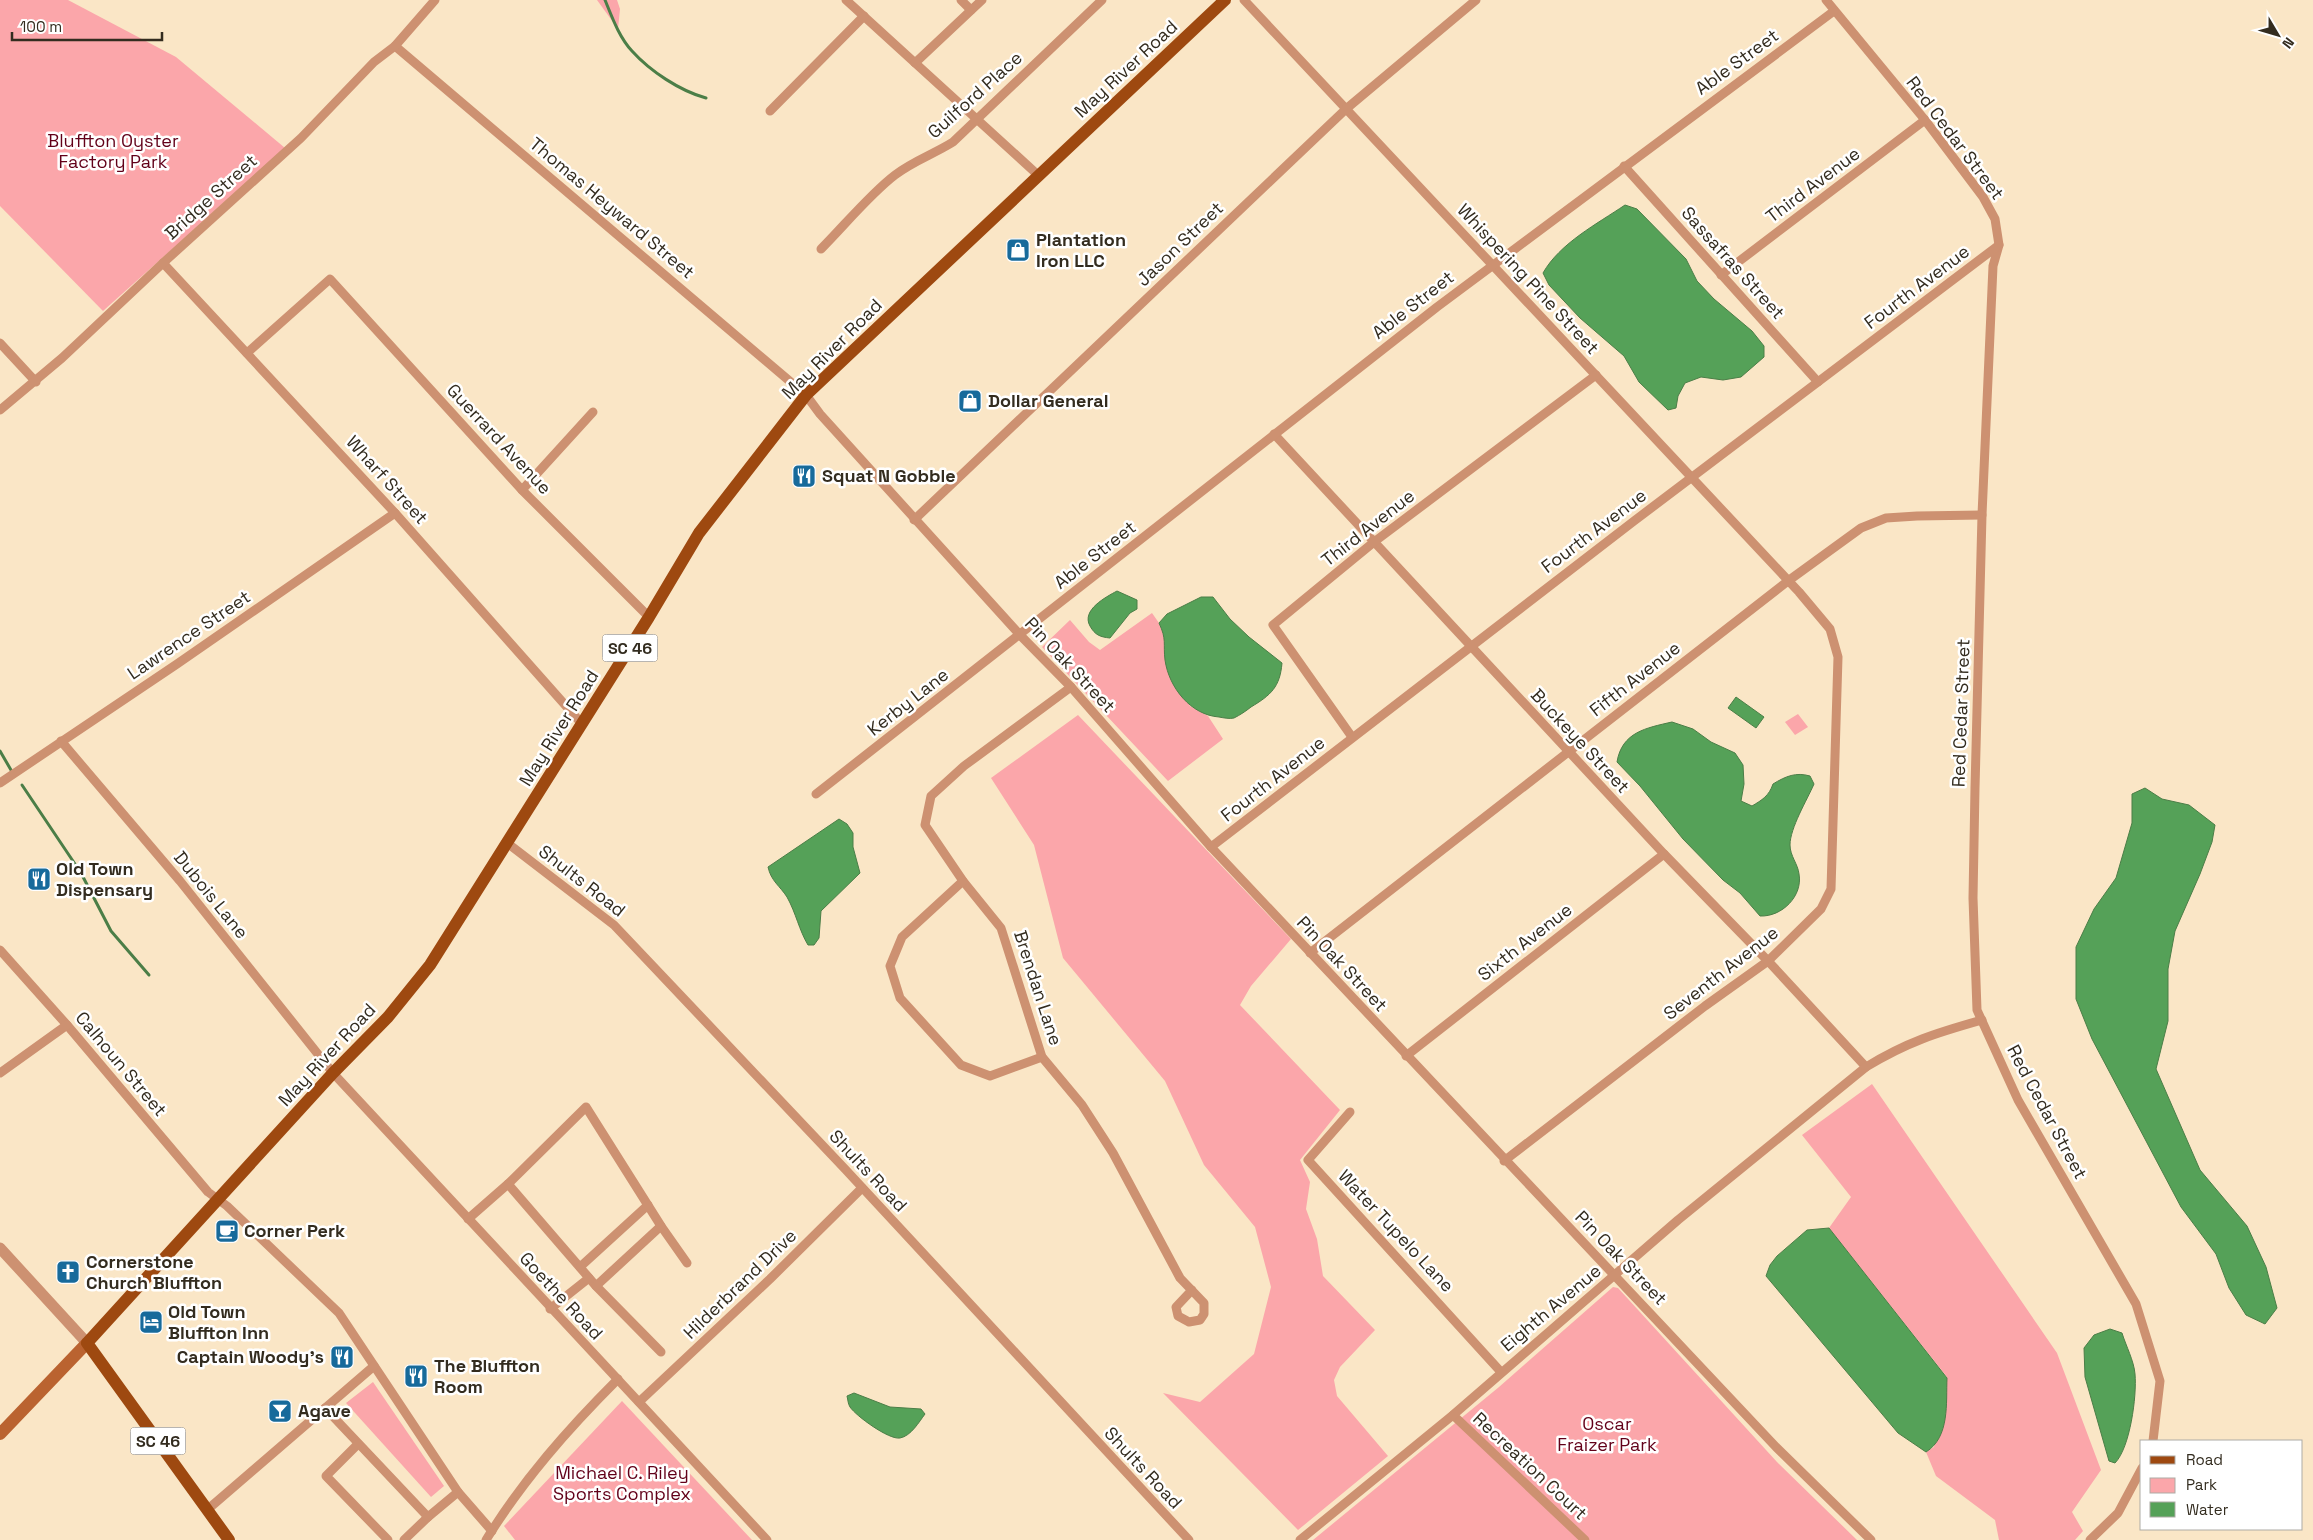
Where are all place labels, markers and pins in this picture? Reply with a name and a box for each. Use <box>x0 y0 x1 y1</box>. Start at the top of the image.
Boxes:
place label: Plantation Iron LLC <box>1036 228 1126 272</box>
shop icon: Plantation Iron LLC <box>1005 237 1031 263</box>
shop icon: Dollar General <box>957 388 983 414</box>
place label: Dollar General <box>988 389 1109 412</box>
restaurant icon: Squat N Gobble <box>791 463 817 489</box>
place label: Squat N Gobble <box>822 464 956 487</box>
place label: Old Town Dispensary <box>56 857 153 901</box>
restaurant icon: Old Town Dispensary <box>26 866 52 892</box>
cafe icon: Corner Perk <box>214 1218 240 1244</box>
place label: Corner Perk <box>244 1219 345 1242</box>
place label: Cornerstone Church Bluffton <box>86 1250 222 1294</box>
church icon: Cornerstone Church Bluffton <box>55 1259 81 1285</box>
place label: Old Town Bluffton Inn <box>168 1300 269 1344</box>
hotel icon: Old Town Bluffton Inn <box>138 1309 164 1335</box>
restaurant icon: Captain Woody's <box>329 1344 355 1370</box>
place label: Captain Woody's <box>177 1345 324 1368</box>
place label: The Bluffton Room <box>434 1354 540 1398</box>
restaurant icon: The Bluffton Room <box>403 1363 429 1389</box>
bar icon: Agave <box>267 1398 293 1424</box>
place label: Agave <box>298 1399 351 1422</box>

